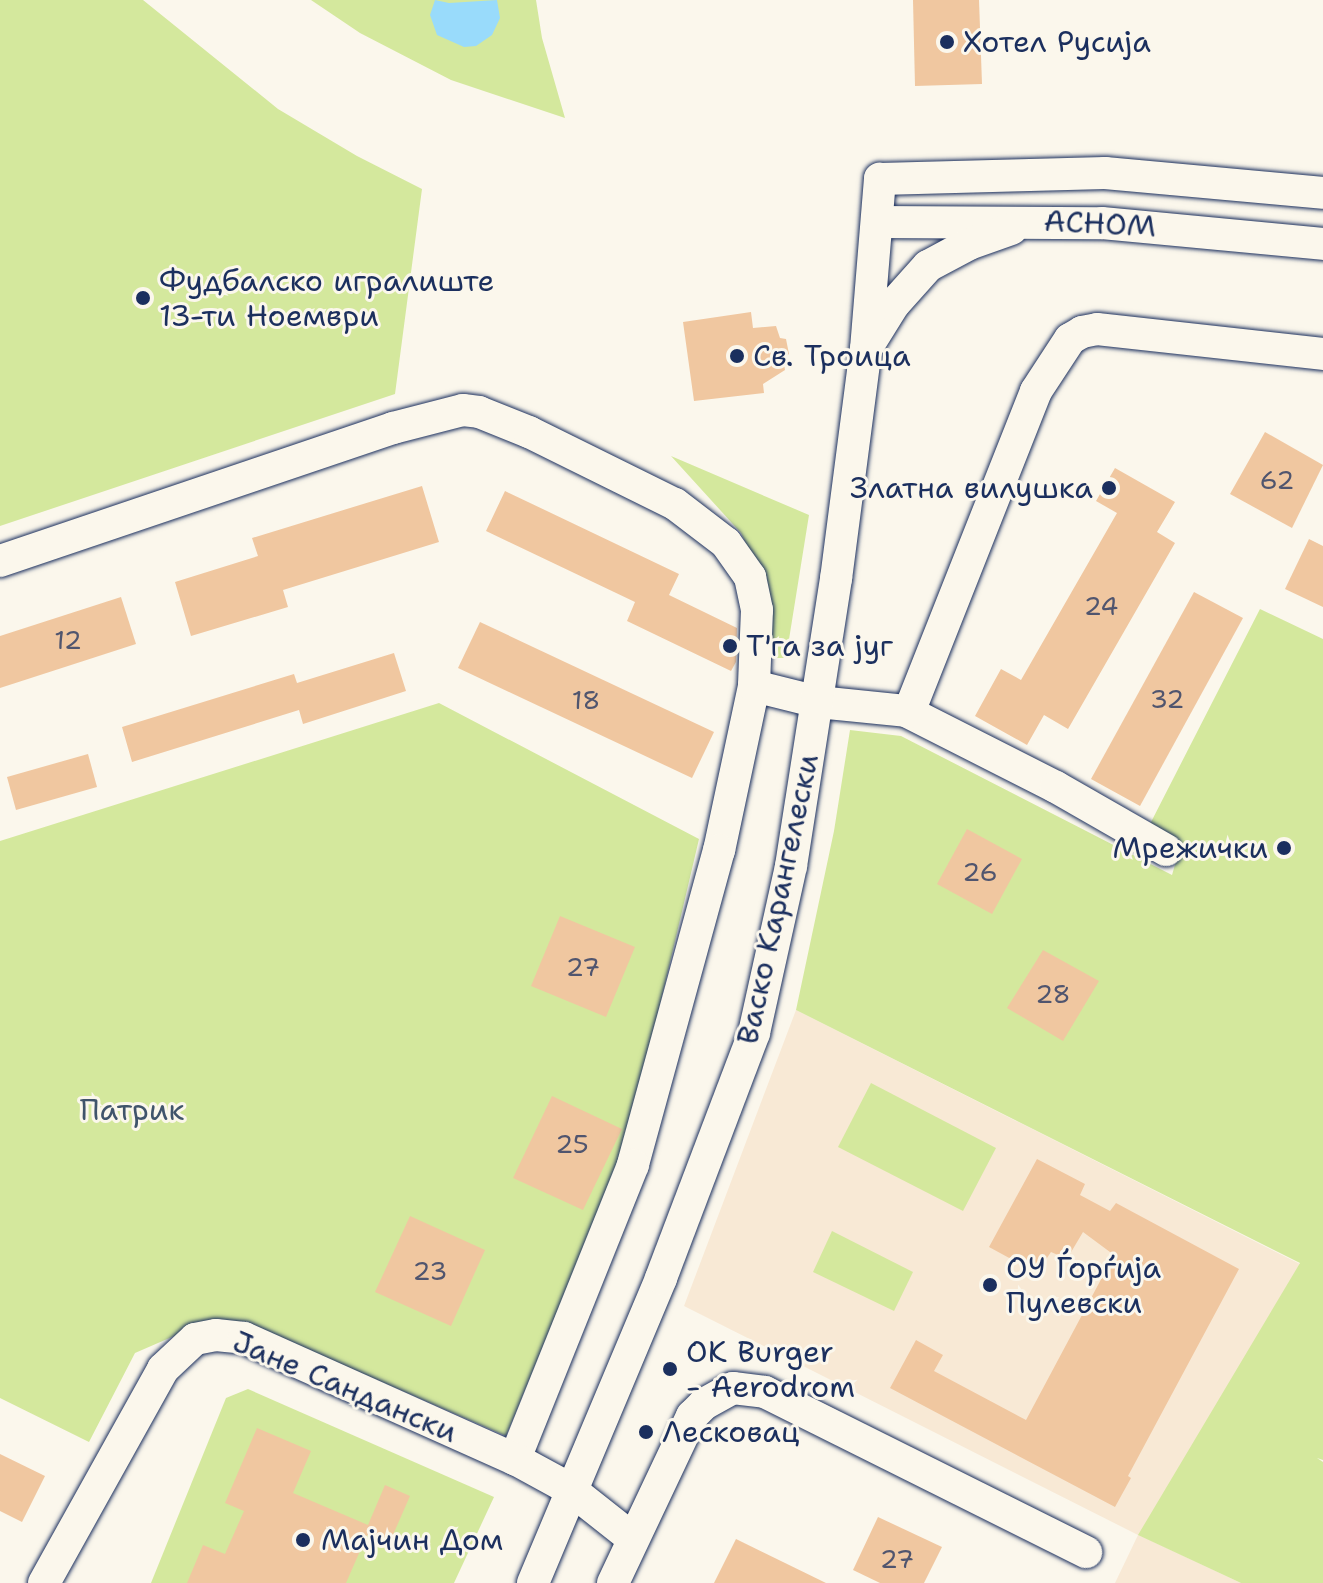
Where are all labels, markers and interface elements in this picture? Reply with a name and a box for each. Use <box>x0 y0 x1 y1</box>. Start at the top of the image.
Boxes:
place label: Хотел Русија <box>963 24 1151 60</box>
marker: Хотел Русија <box>938 33 956 51</box>
street label: АСНОМ <box>1043 203 1157 245</box>
place label: Фудбалско игралиште 13-ти Ноември <box>159 263 495 334</box>
marker: Фудбалско игралиште 13-ти Ноември <box>134 289 152 307</box>
place label: Св. Троица <box>753 338 911 374</box>
marker: Св. Троица <box>728 347 746 365</box>
house number: 62 <box>1260 464 1294 496</box>
place label: Златна вилушка <box>850 470 1093 506</box>
marker: Златна вилушка <box>1100 479 1118 497</box>
house number: 24 <box>1084 590 1118 622</box>
house number: 12 <box>54 624 82 656</box>
place label: Т'га за југ <box>746 628 893 664</box>
marker: Т'га за југ <box>721 637 739 655</box>
house number: 32 <box>1150 683 1184 715</box>
house number: 18 <box>572 684 600 716</box>
street label: Васко Карангелески <box>730 750 826 1048</box>
place label: Мрежички <box>1113 830 1268 866</box>
marker: Мрежички <box>1275 839 1293 857</box>
house number: 26 <box>962 856 998 888</box>
house number: 27 <box>566 951 600 983</box>
house number: 28 <box>1035 978 1071 1010</box>
park label: Патрик <box>80 1092 184 1128</box>
house number: 25 <box>555 1128 589 1160</box>
place label: ОУ Ѓорѓија Пулевски <box>1006 1250 1161 1320</box>
house number: 23 <box>412 1255 448 1287</box>
marker: ОУ Ѓорѓија Пулевски <box>981 1276 999 1294</box>
street label: Јане Сандански <box>227 1323 463 1451</box>
place label: OK Burger - Aerodrom <box>686 1334 855 1404</box>
marker: OK Burger - Aerodrom <box>661 1360 679 1378</box>
place label: Лесковац <box>662 1414 800 1450</box>
marker: Лесковац <box>637 1423 655 1441</box>
place label: Мајчин Дом <box>321 1522 503 1558</box>
marker: Мајчин Дом <box>292 1529 314 1551</box>
house number: 27 <box>880 1543 914 1575</box>

